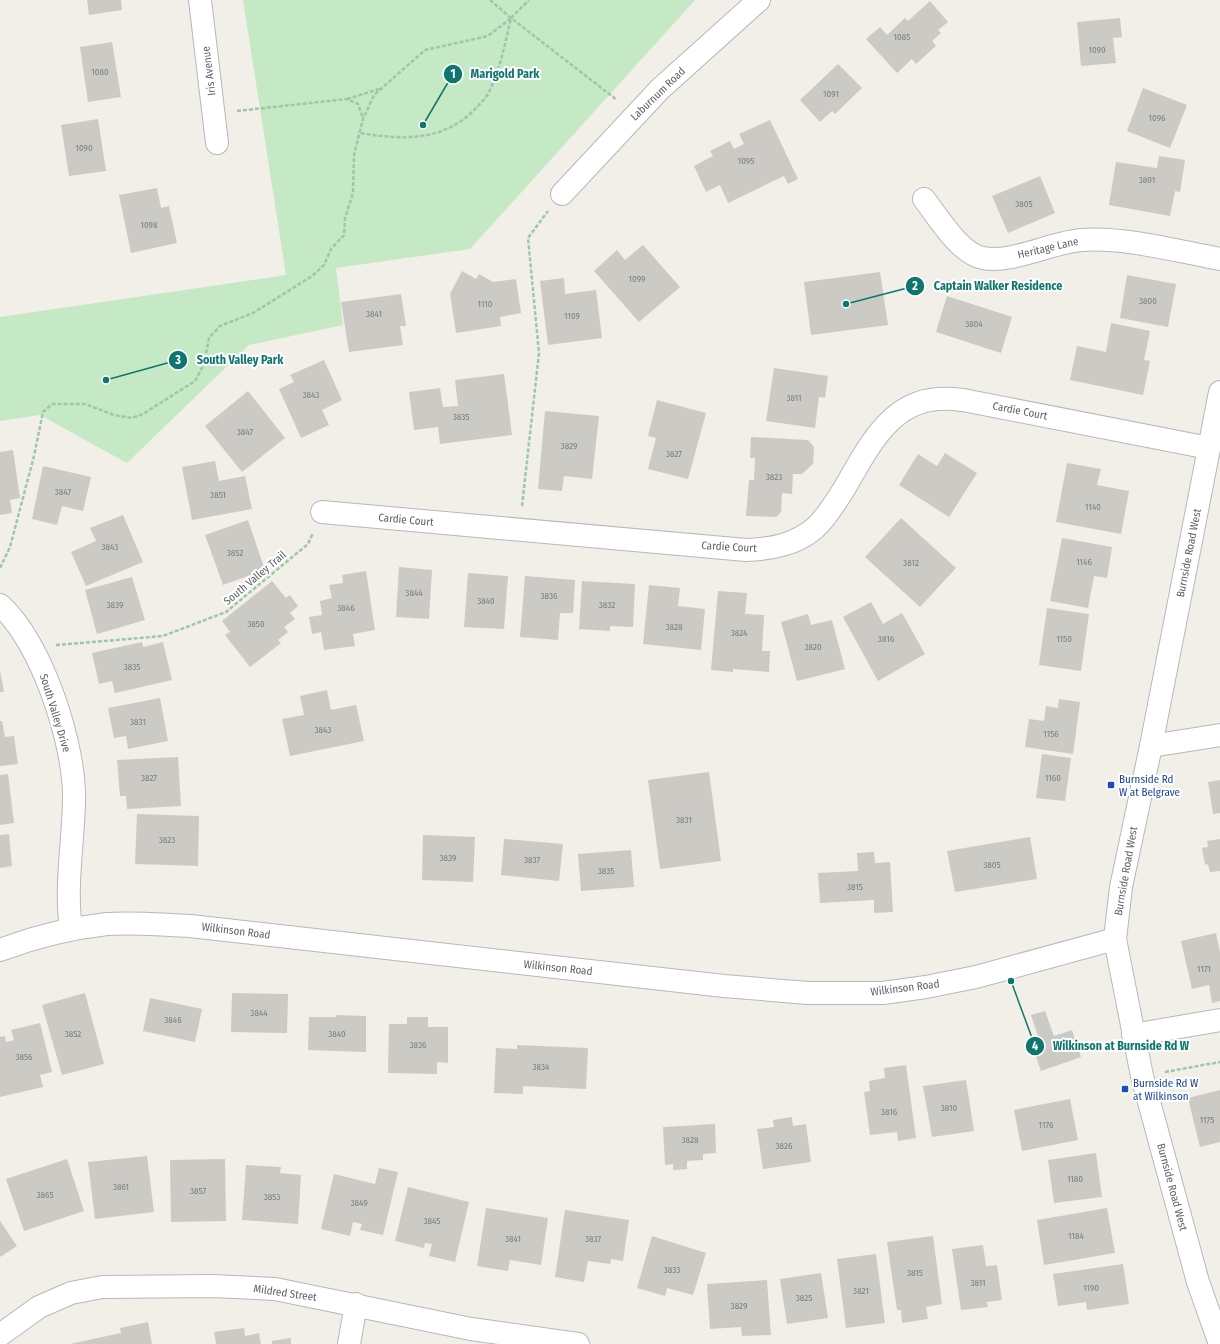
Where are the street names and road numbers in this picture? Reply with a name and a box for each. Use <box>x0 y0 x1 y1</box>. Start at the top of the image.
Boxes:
street label: Iris Avenue <box>200 45 218 97</box>
street label: Laburnum Road <box>628 65 688 123</box>
street label: Heritage Lane <box>1016 235 1080 261</box>
street label: Cardie Court <box>992 399 1049 423</box>
street label: Burnside Road West <box>1174 507 1204 598</box>
street label: Cardie Court <box>378 511 435 529</box>
street label: Cardie Court <box>701 539 757 555</box>
street label: South Valley Trail <box>221 548 289 608</box>
street label: South Valley Drive <box>37 672 73 754</box>
street label: Burnside Road West <box>1112 825 1140 916</box>
street label: Wilkinson Road <box>201 920 271 942</box>
street label: Wilkinson Road <box>523 958 593 978</box>
street label: Wilkinson Road <box>870 977 940 999</box>
street label: Burnside Road West <box>1154 1142 1190 1233</box>
street label: Mildred Street <box>252 1282 318 1304</box>

